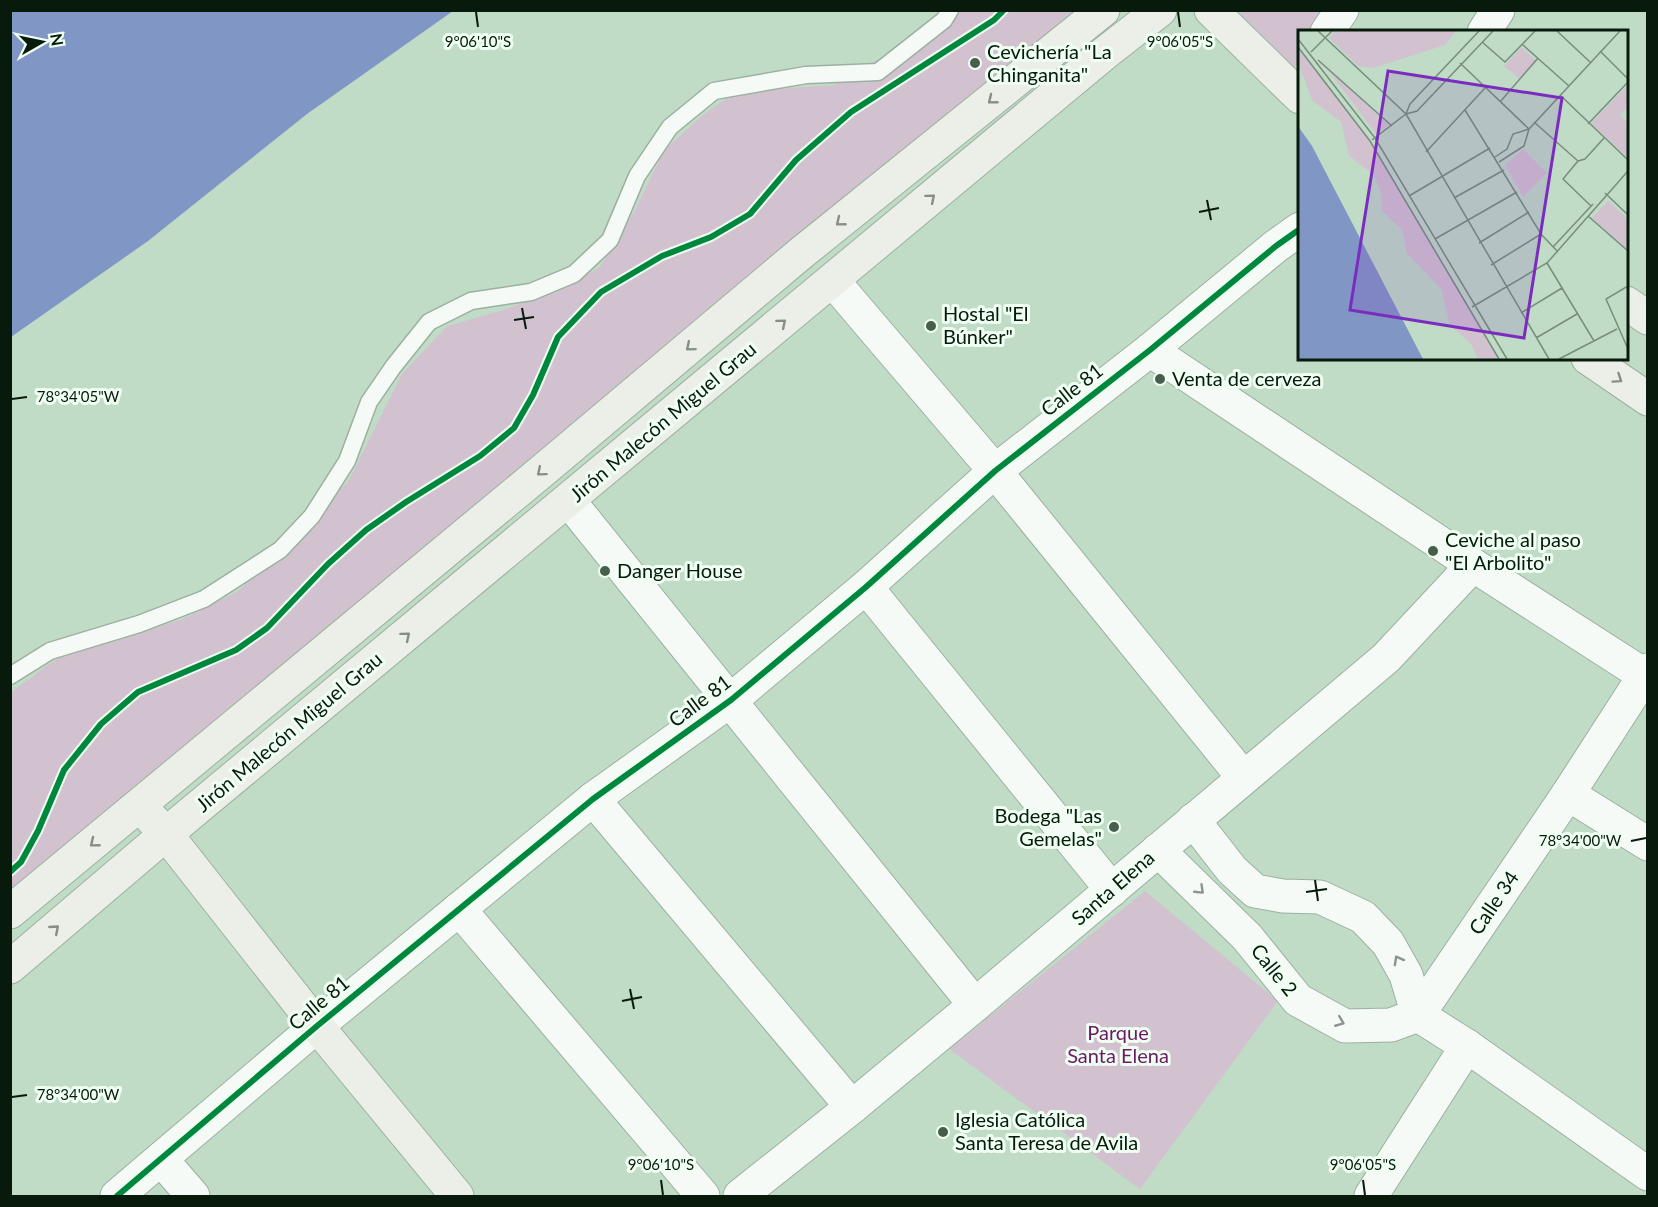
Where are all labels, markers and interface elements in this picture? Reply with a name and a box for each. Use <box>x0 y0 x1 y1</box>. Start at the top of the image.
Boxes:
north arrow <box>12 12 72 72</box>
inset map <box>1298 30 1628 360</box>
text: N <box>47 32 68 47</box>
text: 9°06'10"S <box>445 32 511 50</box>
text: 9°06'05"S <box>1147 32 1213 50</box>
place label: Cevichería "La Chinganita" <box>987 39 1112 86</box>
marker: Cevichería "La Chinganita" <box>968 56 982 70</box>
one-way arrow <box>988 93 999 104</box>
one-way arrow <box>924 195 935 206</box>
one-way arrow <box>836 215 847 226</box>
place label: Hostal "El Búnker" <box>943 301 1029 348</box>
marker: Hostal "El Búnker" <box>924 319 938 333</box>
one-way arrow <box>775 320 786 331</box>
street label: Jirón Malecón Miguel Grau <box>564 336 760 506</box>
one-way arrow <box>686 340 697 351</box>
street label: Calle 81 <box>1036 358 1107 421</box>
place label: Venta de cerveza <box>1172 366 1322 390</box>
marker: Venta de cerveza <box>1153 372 1167 386</box>
one-way arrow <box>1611 372 1622 383</box>
text: 78°34'05"W <box>37 387 120 405</box>
one-way arrow <box>537 465 548 476</box>
place label: Ceviche al paso "El Arbolito" <box>1445 527 1581 574</box>
marker: Ceviche al paso "El Arbolito" <box>1426 544 1440 558</box>
place label: Danger House <box>617 558 743 582</box>
marker: Danger House <box>598 564 612 578</box>
one-way arrow <box>399 632 410 643</box>
street label: Jirón Malecón Miguel Grau <box>190 646 386 816</box>
street label: Calle 81 <box>664 669 735 731</box>
place label: Bodega "Las Gemelas" <box>994 803 1102 850</box>
marker: Bodega "Las Gemelas" <box>1107 820 1121 834</box>
text: 78°34'00"W <box>1539 831 1622 849</box>
one-way arrow <box>90 836 101 847</box>
street label: Santa Elena <box>1066 845 1159 930</box>
street label: Calle 34 <box>1463 866 1523 939</box>
one-way arrow <box>1194 883 1204 894</box>
one-way arrow <box>48 925 59 936</box>
street label: Calle 2 <box>1247 938 1303 1000</box>
one-way arrow <box>1394 956 1405 966</box>
street label: Calle 81 <box>283 970 354 1034</box>
one-way arrow <box>1334 1015 1345 1027</box>
park label: Parque Santa Elena <box>1067 1020 1169 1067</box>
text: 78°34'00"W <box>37 1085 120 1103</box>
place label: Iglesia Católica Santa Teresa de Avila <box>955 1107 1138 1154</box>
marker: Iglesia Católica Santa Teresa de Avila <box>936 1125 950 1139</box>
text: 9°06'10"S <box>628 1155 694 1173</box>
text: 9°06'05"S <box>1330 1155 1396 1173</box>

